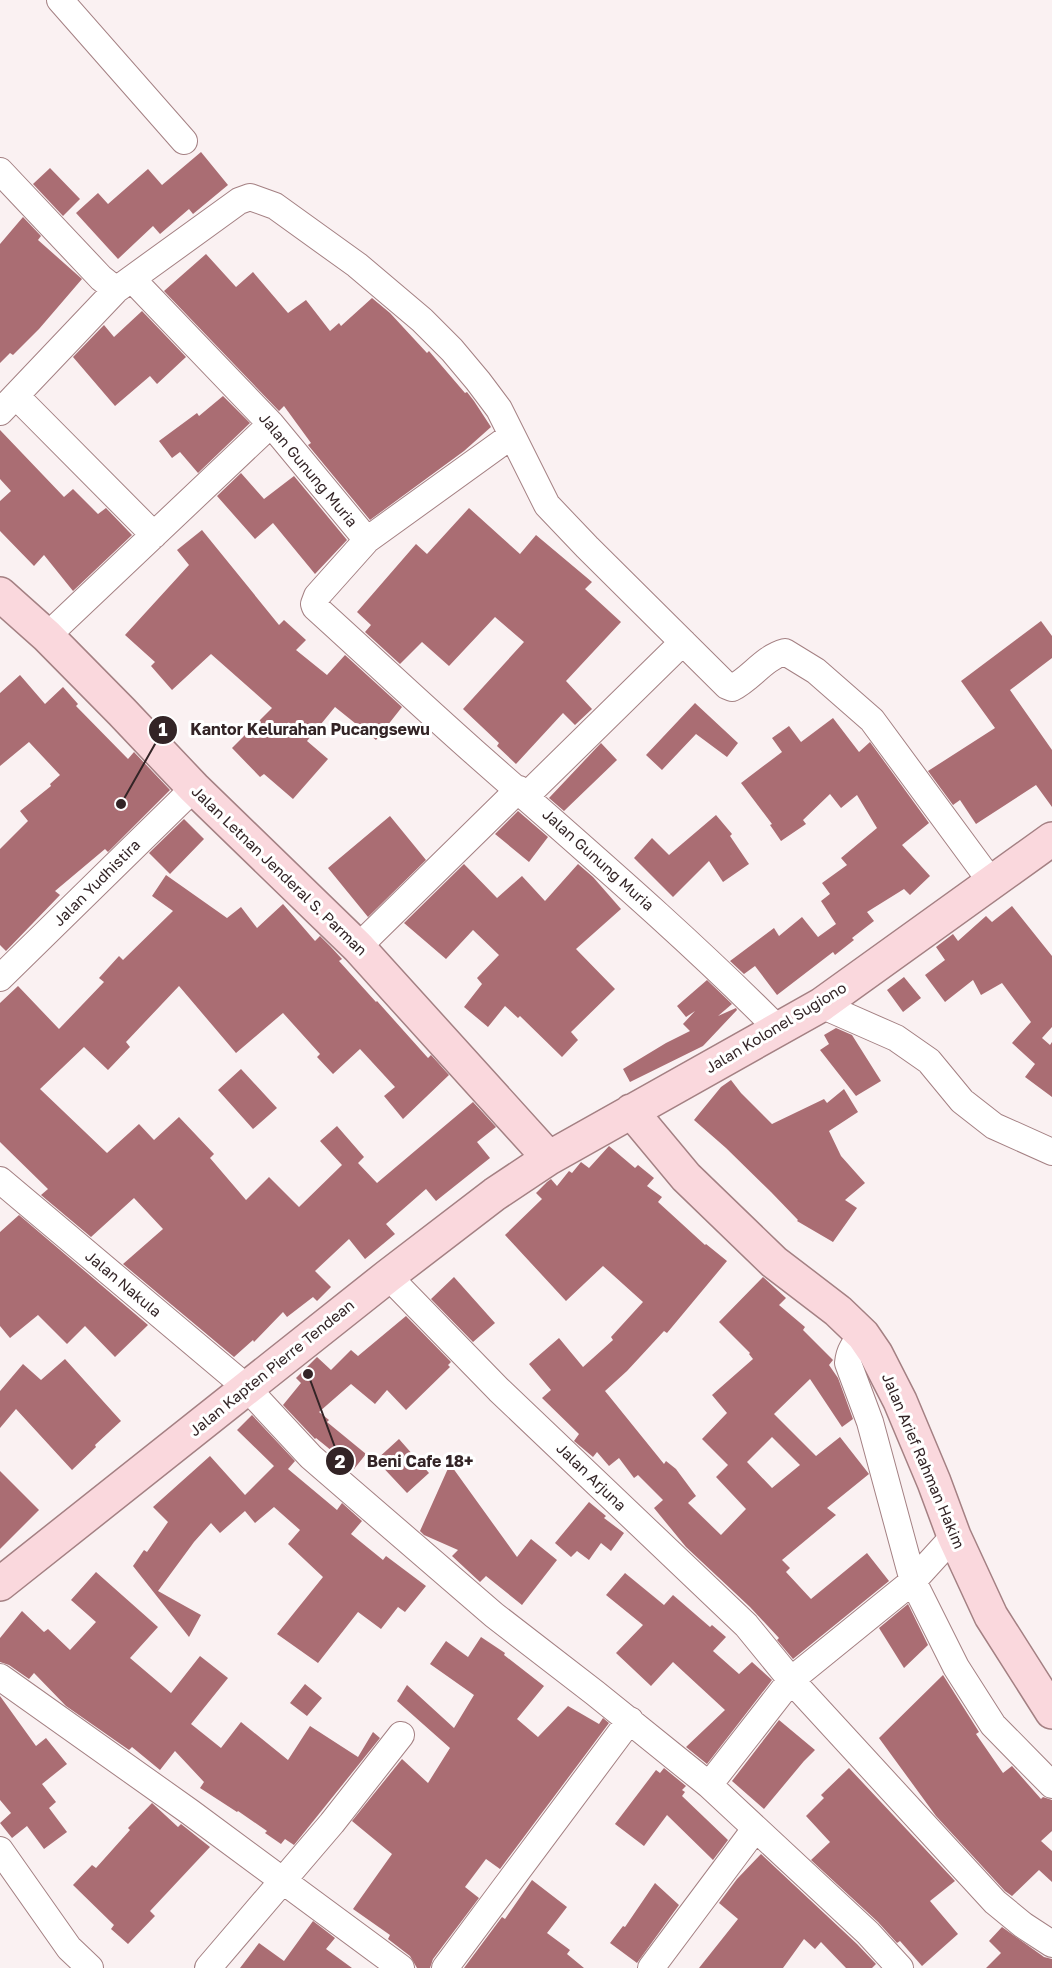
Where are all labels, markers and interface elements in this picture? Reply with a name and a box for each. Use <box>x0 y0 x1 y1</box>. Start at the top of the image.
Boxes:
street label: Jalan Gunung Muria <box>256 409 362 530</box>
callout: Kantor Kelurahan Pucangsewu <box>148 713 441 747</box>
text: 1 <box>158 718 168 740</box>
text: Kantor Kelurahan Pucangsewu <box>190 719 430 739</box>
street label: Jalan Letnan Jenderal S. Parman <box>188 782 371 959</box>
street label: Jalan Gunung Muria <box>539 805 658 914</box>
street label: Jalan Yudhistira <box>49 835 143 929</box>
street label: Jalan Kolonel Sugiono <box>702 978 849 1076</box>
street label: Jalan Nakula <box>82 1246 165 1320</box>
street label: Jalan Kapten Pierre Tendean <box>185 1295 357 1439</box>
street label: Jalan Arief Rahman Hakim <box>879 1370 969 1551</box>
street label: Jalan Arjuna <box>553 1439 630 1514</box>
callout: Beni Cafe 18+ <box>325 1444 485 1478</box>
text: 2 <box>335 1450 346 1472</box>
text: Beni Cafe 18+ <box>367 1451 473 1471</box>

